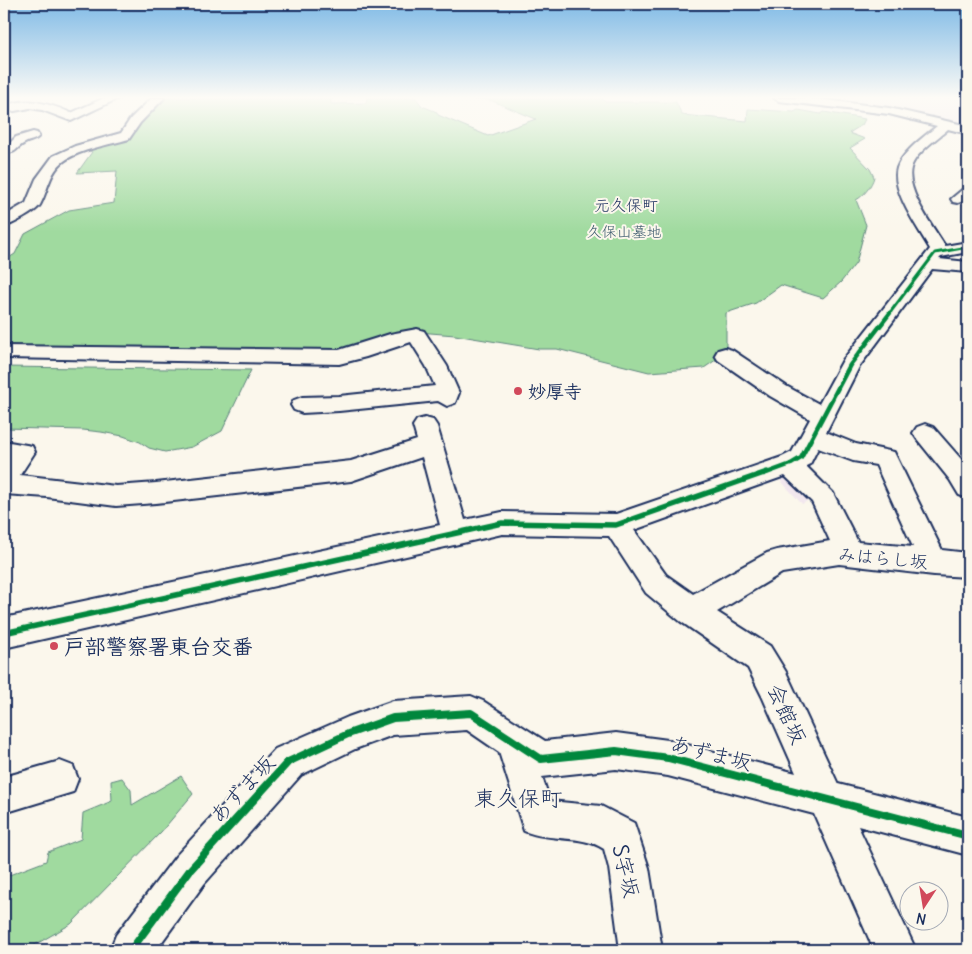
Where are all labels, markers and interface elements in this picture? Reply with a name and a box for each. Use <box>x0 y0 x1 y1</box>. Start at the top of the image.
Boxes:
district label: 元久保町 <box>594 195 658 215</box>
park label: 久保山墓地 <box>586 222 662 241</box>
place label: 妙厚寺 <box>528 380 582 403</box>
marker: 妙厚寺 <box>512 385 524 397</box>
street label: みはらし坂 <box>837 543 929 573</box>
place label: 戸部警察署東台交番 <box>64 633 253 660</box>
marker: 戸部警察署東台交番 <box>48 640 60 652</box>
street label: 会館坂 <box>761 680 813 748</box>
street label: あずま坂 <box>667 730 755 776</box>
street label: あずま坂 <box>204 749 280 829</box>
district label: 東久保町 <box>474 784 562 812</box>
street label: S字坂 <box>606 842 646 900</box>
north arrow <box>900 882 950 932</box>
text: N <box>915 909 928 929</box>

